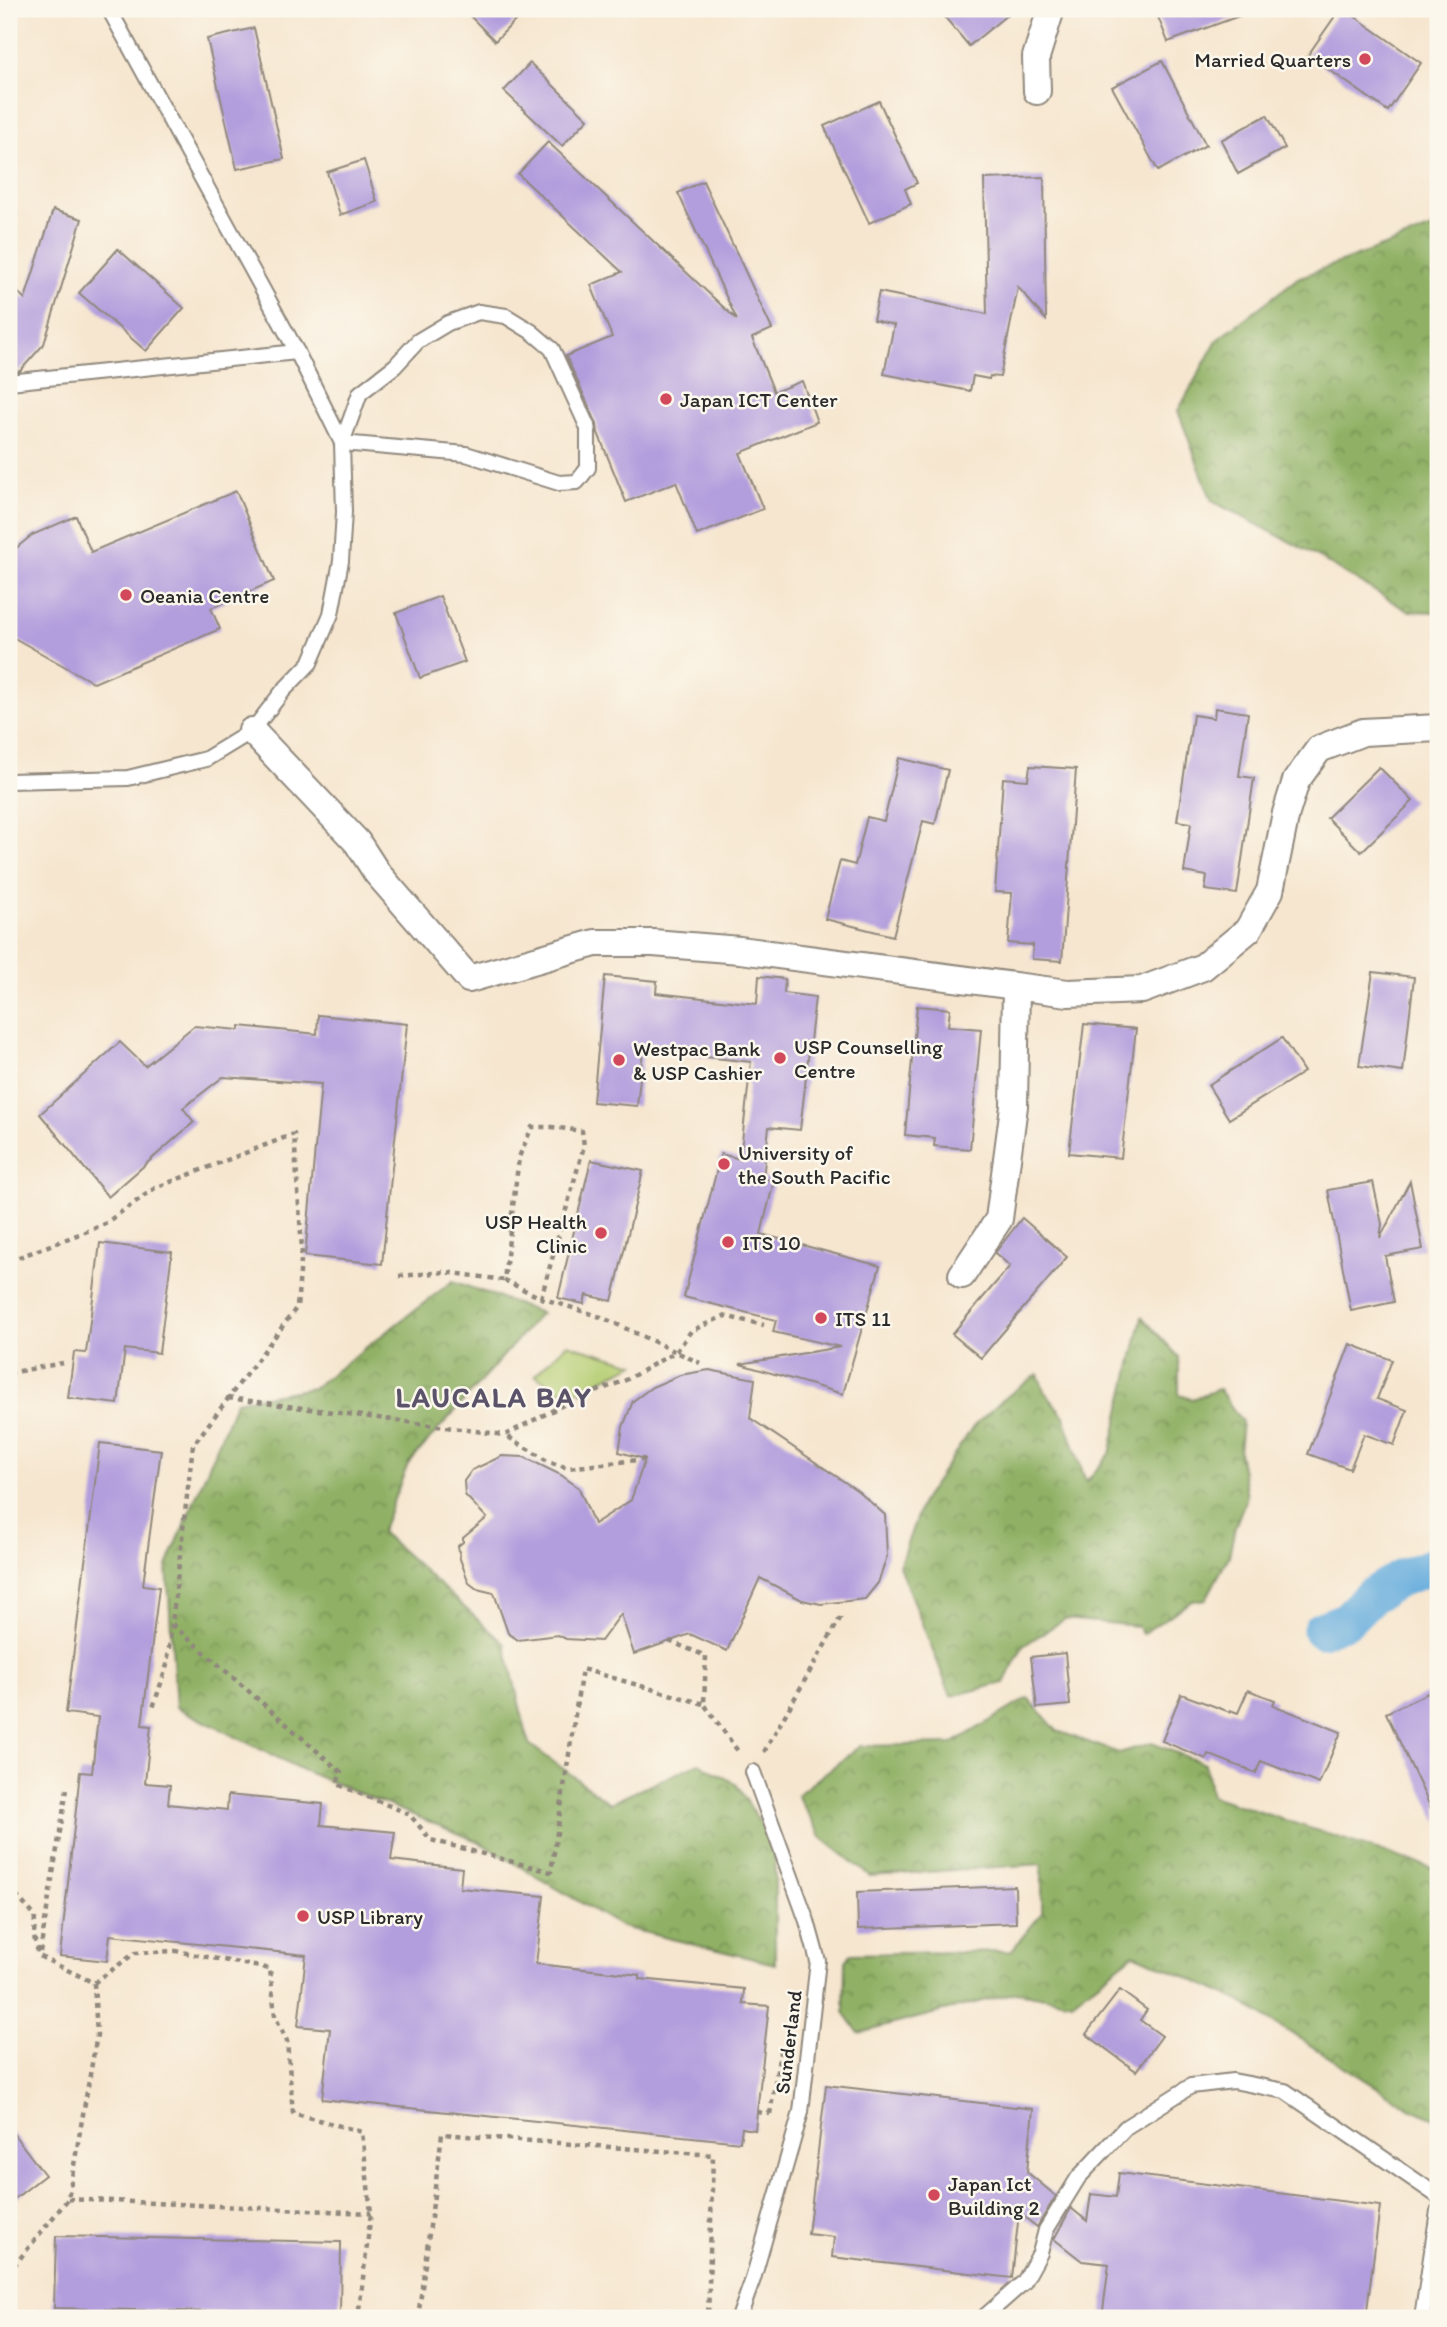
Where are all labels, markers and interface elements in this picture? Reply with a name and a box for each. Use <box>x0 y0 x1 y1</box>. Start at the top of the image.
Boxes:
place label: Married Quarters <box>1194 47 1351 72</box>
marker: Married Quarters <box>1357 51 1373 67</box>
place label: Japan ICT Center <box>680 387 838 412</box>
marker: Japan ICT Center <box>658 391 674 407</box>
place label: Oeania Centre <box>140 583 269 608</box>
marker: Oeania Centre <box>118 587 134 603</box>
place label: USP Counselling Centre <box>794 1034 943 1083</box>
place label: Westpac Bank & USP Cashier <box>633 1036 763 1085</box>
marker: USP Counselling Centre <box>772 1050 788 1066</box>
marker: Westpac Bank & USP Cashier <box>611 1052 627 1068</box>
place label: University of the South Pacific <box>738 1140 891 1189</box>
marker: University of the South Pacific <box>716 1156 732 1172</box>
place label: USP Health Clinic <box>485 1209 587 1258</box>
marker: USP Health Clinic <box>593 1225 609 1241</box>
place label: ITS 10 <box>742 1230 801 1255</box>
marker: ITS 10 <box>720 1234 736 1250</box>
place label: ITS 11 <box>835 1306 891 1331</box>
marker: ITS 11 <box>813 1310 829 1326</box>
district label: LAUCALA BAY <box>396 1380 592 1414</box>
place label: USP Library <box>317 1904 423 1929</box>
marker: USP Library <box>295 1908 311 1924</box>
street label: Sunderland <box>769 1988 807 2095</box>
place label: Japan Ict Building 2 <box>948 2171 1040 2220</box>
marker: Japan Ict Building 2 <box>926 2187 942 2203</box>

